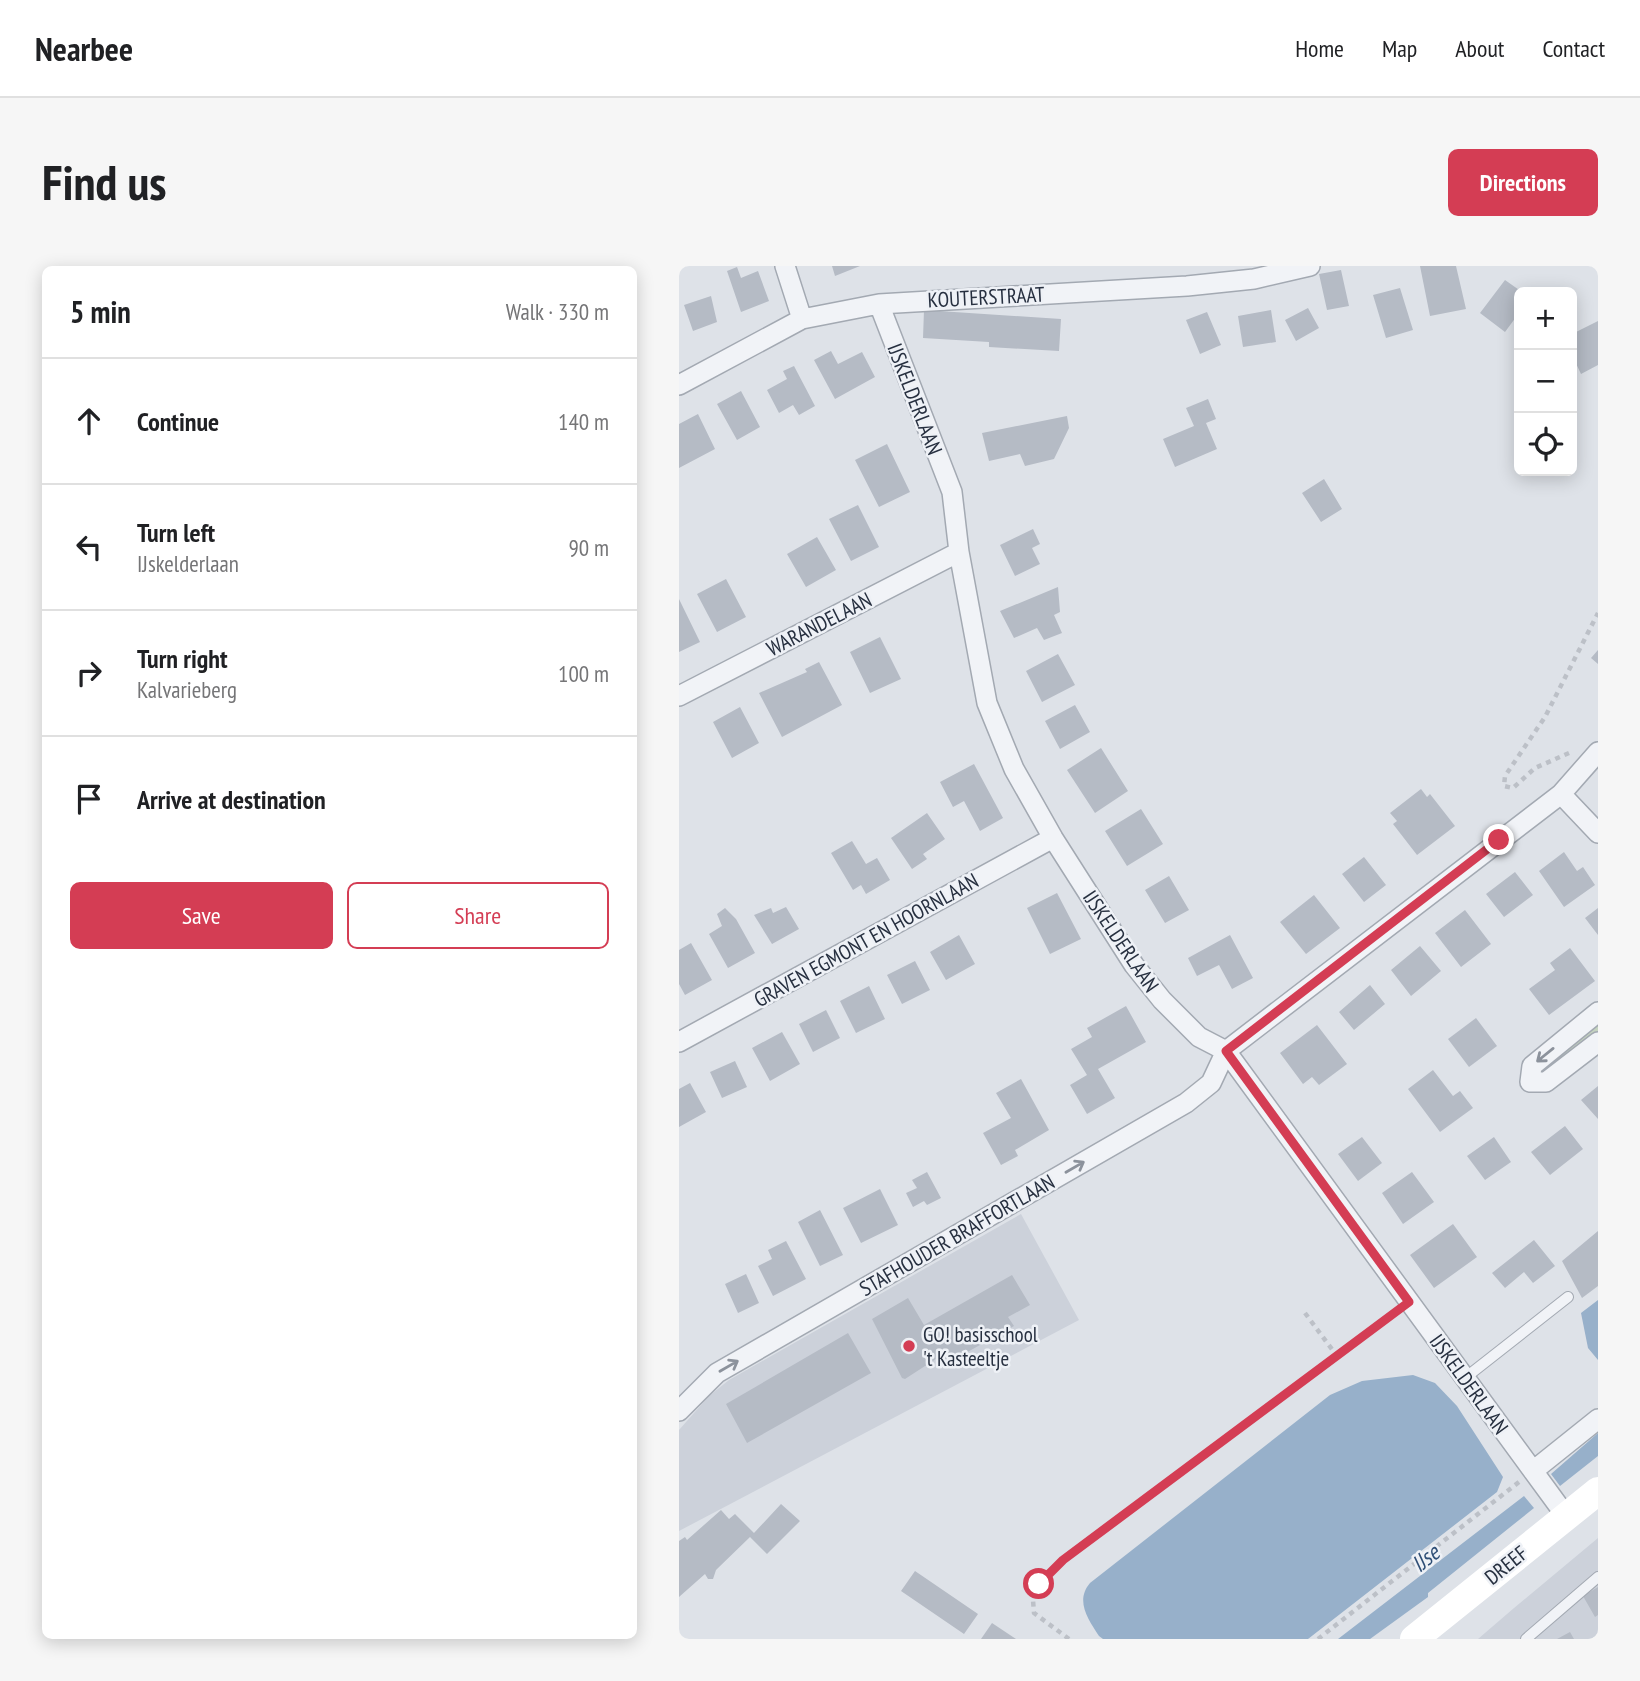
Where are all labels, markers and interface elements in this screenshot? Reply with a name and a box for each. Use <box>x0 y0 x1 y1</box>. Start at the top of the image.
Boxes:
text: Nearbee <box>35 27 133 70</box>
text: Home <box>1295 33 1344 64</box>
text: Map <box>1382 33 1417 64</box>
text: About <box>1455 33 1504 64</box>
text: Contact <box>1542 33 1605 64</box>
button: Directions <box>1448 149 1598 216</box>
text: Find us <box>42 150 166 214</box>
street label: KOUTERSTRAAT <box>927 280 1046 314</box>
map controls <box>1514 287 1577 476</box>
button: + <box>1514 287 1577 350</box>
text: 5 min <box>70 292 131 331</box>
text: Walk · 330 m <box>506 297 609 326</box>
street label: IJSKELDERLAAN <box>881 339 949 459</box>
button: − <box>1514 350 1577 413</box>
icon: ahead <box>70 402 108 440</box>
text: Continue <box>137 405 219 438</box>
text: 140 m <box>558 407 609 436</box>
button: locate <box>1514 413 1577 476</box>
text: Turn left <box>137 516 215 549</box>
icon: left <box>70 528 108 566</box>
text: 90 m <box>568 533 609 562</box>
text: IJskelderlaan <box>137 549 239 578</box>
street label: WARANDELAAN <box>762 586 876 662</box>
text: Turn right <box>137 642 228 675</box>
icon: right <box>70 654 108 692</box>
text: 100 m <box>558 659 609 688</box>
text: Kalvarieberg <box>137 675 237 704</box>
icon: arrive <box>70 780 108 818</box>
text: Arrive at destination <box>137 783 326 816</box>
route end <box>1483 824 1514 855</box>
street label: GRAVEN EGMONT EN HOORNLAAN <box>749 867 983 1013</box>
button: Save <box>70 882 333 949</box>
button: Share <box>347 882 609 949</box>
street label: IJSKELDERLAAN <box>1077 885 1165 997</box>
one-way arrow <box>1537 1047 1555 1063</box>
one-way arrow <box>1064 1160 1085 1173</box>
street label: STAFHOUDER BRAFFORTLAAN <box>855 1168 1059 1302</box>
place label: GO! basisschool 't Kasteeltje <box>923 1321 1038 1372</box>
street label: IJSKELDERLAAN <box>1424 1329 1514 1439</box>
marker: GO! basisschool 't Kasteeltje <box>901 1338 917 1354</box>
one-way arrow <box>718 1359 739 1372</box>
water label: IJse <box>1405 1537 1446 1578</box>
street label: DREEF <box>1479 1539 1533 1591</box>
route start <box>1023 1568 1054 1599</box>

